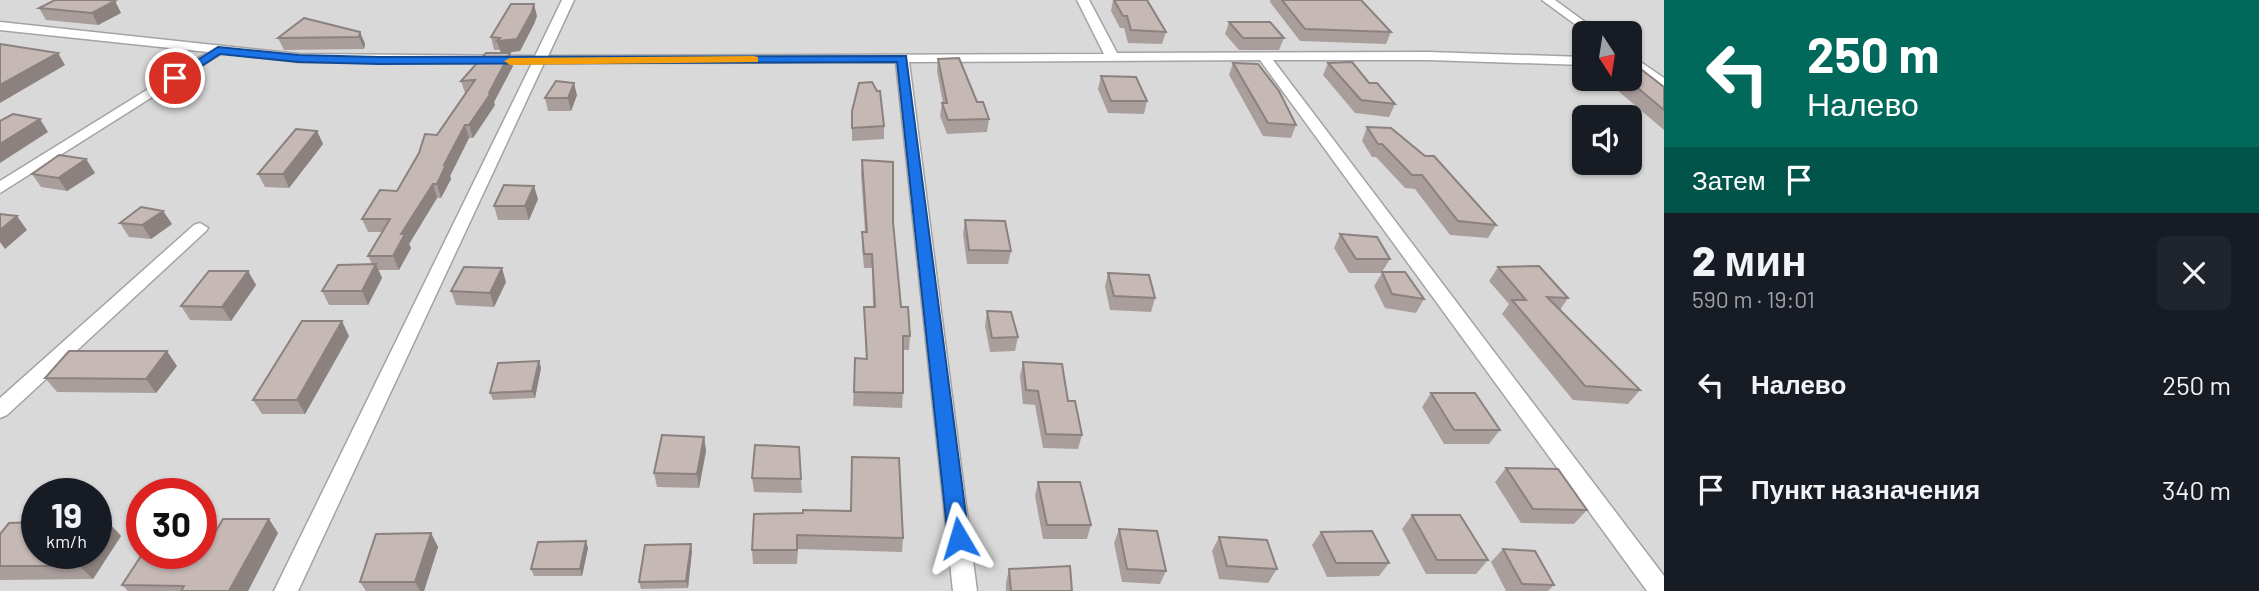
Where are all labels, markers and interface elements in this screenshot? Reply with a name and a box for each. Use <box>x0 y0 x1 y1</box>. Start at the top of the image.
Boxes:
north arrow <box>1572 21 1642 91</box>
map controls <box>1572 21 1642 175</box>
text: 250 m <box>1807 24 1940 83</box>
icon: left <box>1692 28 1783 119</box>
pin <box>145 48 205 108</box>
icon: arrive <box>156 59 194 97</box>
text: Налево <box>1807 84 1919 122</box>
button: sound <box>1572 105 1642 175</box>
icon: arrive <box>1780 161 1818 199</box>
text: Затем <box>1692 164 1766 195</box>
text: 2 мин <box>1692 234 1807 284</box>
button: close <box>2157 236 2231 310</box>
text: 590 m · 19:01 <box>1692 285 1815 313</box>
icon: left <box>1692 366 1730 404</box>
text: Налево <box>1751 368 1846 399</box>
text: 250 m <box>2162 369 2231 400</box>
icon: arrive <box>1692 471 1730 509</box>
text: Пункт назначения <box>1751 473 1980 504</box>
text: 340 m <box>2162 474 2231 505</box>
speed limit sign: 30 <box>126 478 217 569</box>
text: 19 <box>51 493 82 535</box>
position arrow <box>922 501 996 575</box>
text: km/h <box>46 530 87 552</box>

